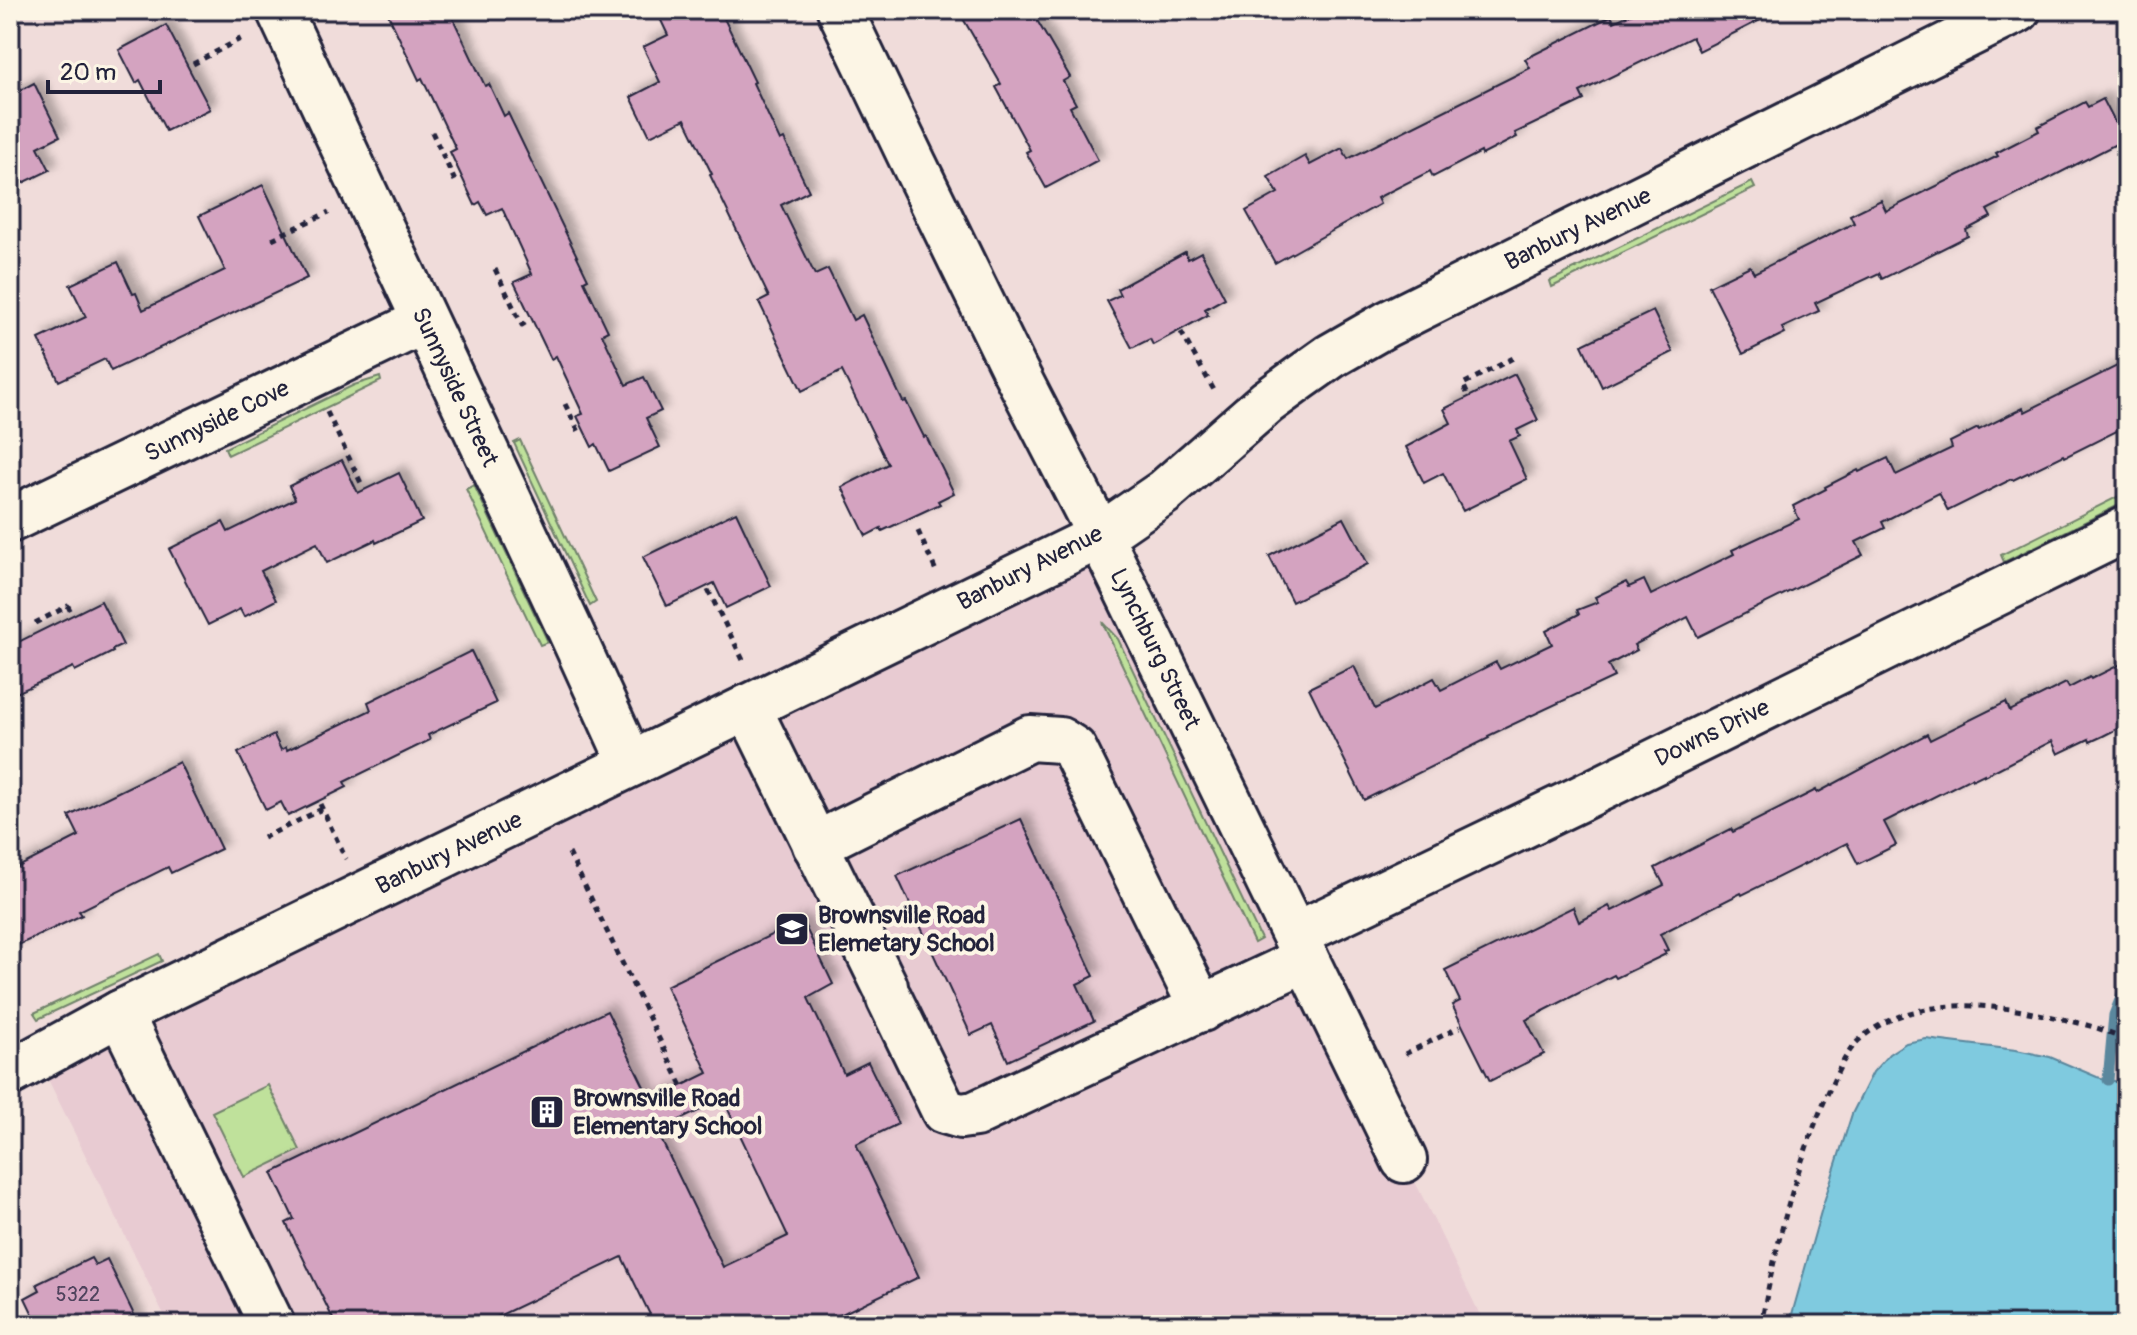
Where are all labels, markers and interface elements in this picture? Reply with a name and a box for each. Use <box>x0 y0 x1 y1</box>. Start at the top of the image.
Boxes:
scale bar <box>48 44 160 94</box>
text: 20 m <box>60 58 116 87</box>
street label: Banbury Avenue <box>1500 181 1656 277</box>
street label: Sunnyside Street <box>405 303 505 471</box>
street label: Sunnyside Cove <box>140 373 294 469</box>
street label: Banbury Avenue <box>952 519 1108 617</box>
street label: Lynchburg Street <box>1103 564 1207 735</box>
street label: Downs Drive <box>1650 693 1774 773</box>
street label: Banbury Avenue <box>371 805 527 901</box>
place label: Brownsville Road Elemetary School <box>818 901 995 958</box>
school or university icon: Brownsville Road Elemetary School <box>773 910 811 948</box>
place label: Brownsville Road Elementary School <box>573 1084 763 1141</box>
building icon: Brownsville Road Elementary School <box>528 1093 566 1131</box>
house number: 5322 <box>56 1282 100 1307</box>

